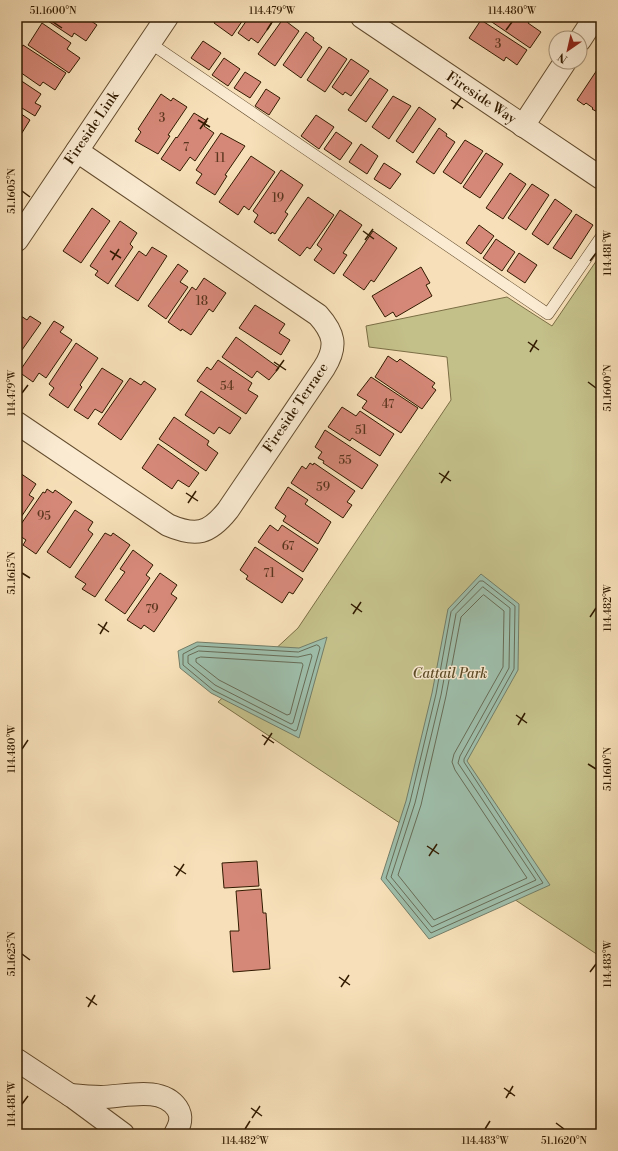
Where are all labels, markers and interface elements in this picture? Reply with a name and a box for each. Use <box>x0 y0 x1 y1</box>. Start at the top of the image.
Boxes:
text: 51.1600°N <box>30 5 77 17</box>
text: 114.479°W <box>249 5 296 17</box>
text: 114.480°W <box>488 5 537 17</box>
north arrow <box>548 30 588 70</box>
house number: 3 <box>495 37 502 52</box>
text: N <box>555 49 570 66</box>
street label: Fireside Way <box>442 68 520 128</box>
street label: Fireside Link <box>61 87 124 168</box>
house number: 3 <box>159 111 166 126</box>
house number: 7 <box>183 140 189 155</box>
house number: 11 <box>215 151 226 166</box>
text: 51.1605°N <box>6 168 18 214</box>
house number: 19 <box>272 191 284 206</box>
text: 114.481°W <box>602 229 614 276</box>
house number: 18 <box>196 294 208 309</box>
street label: Fireside Terrace <box>259 360 333 456</box>
text: 51.1600°N <box>602 364 614 411</box>
text: 114.479°W <box>6 369 18 416</box>
house number: 54 <box>220 379 234 394</box>
house number: 47 <box>382 397 394 412</box>
house number: 51 <box>355 423 368 438</box>
house number: 55 <box>338 453 352 468</box>
house number: 59 <box>316 480 330 495</box>
house number: 95 <box>37 509 51 524</box>
house number: 67 <box>282 539 294 554</box>
text: 51.1615°N <box>6 551 18 595</box>
house number: 71 <box>263 566 276 581</box>
text: 114.482°W <box>602 583 614 632</box>
house number: 79 <box>145 602 159 617</box>
park label: Cattail Park <box>413 665 487 683</box>
text: 114.480°W <box>6 724 18 773</box>
text: 51.1610°N <box>602 747 614 791</box>
text: 51.1625°N <box>6 931 18 976</box>
text: 114.483°W <box>602 940 614 988</box>
text: 114.481°W <box>6 1080 18 1127</box>
text: 114.482°W <box>221 1135 270 1147</box>
text: 114.483°W <box>461 1135 509 1147</box>
text: 51.1620°N <box>541 1135 587 1147</box>

